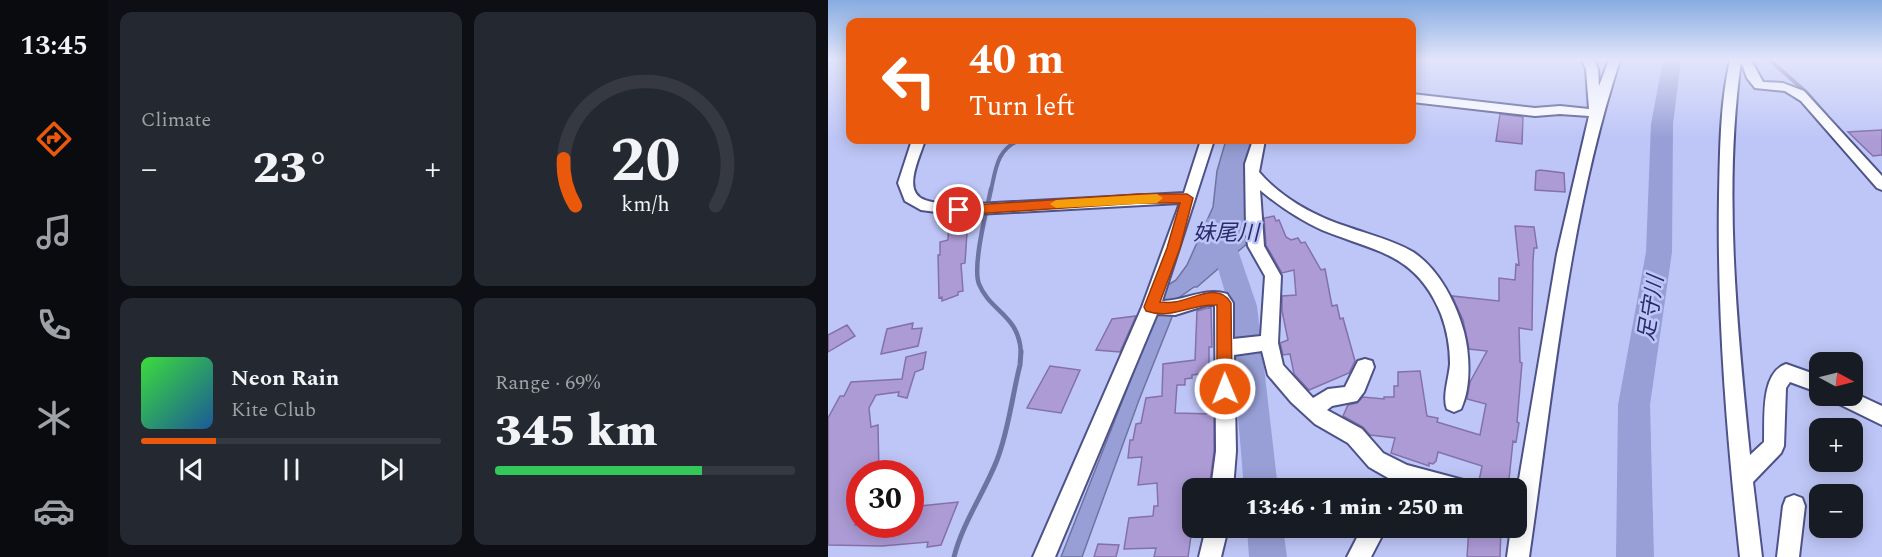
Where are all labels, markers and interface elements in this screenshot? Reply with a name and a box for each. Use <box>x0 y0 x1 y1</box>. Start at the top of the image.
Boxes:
text: 13:45 <box>20 25 88 67</box>
text: 40 m <box>969 29 1064 92</box>
icon: left <box>870 42 948 120</box>
text: Turn left <box>969 86 1075 128</box>
text: Climate <box>141 105 211 135</box>
text: 20 <box>610 114 680 209</box>
icon: directions <box>33 118 75 160</box>
text: 23° <box>253 134 329 203</box>
text: − <box>141 144 158 194</box>
text: + <box>424 144 441 194</box>
pin <box>933 184 984 235</box>
text: km/h <box>621 188 669 221</box>
icon: arrive <box>942 193 975 226</box>
icon: music <box>33 211 75 253</box>
water label: 妹尾川 <box>1193 217 1261 250</box>
water label: 足守川 <box>1630 271 1673 343</box>
icon: phone <box>33 304 75 346</box>
north arrow <box>1809 352 1863 406</box>
map controls <box>1809 352 1863 538</box>
position arrow <box>1193 357 1257 421</box>
text: Neon Rain <box>231 362 339 395</box>
text: Range · 69% <box>495 368 600 398</box>
text: Kite Club <box>231 395 316 425</box>
icon: climate <box>33 397 75 439</box>
text: 345 km <box>495 397 657 466</box>
button: + <box>1809 418 1863 472</box>
icon: previous <box>175 453 208 486</box>
icon: pause <box>275 453 308 486</box>
icon: next <box>375 453 408 486</box>
speed limit sign: 30 <box>846 460 924 538</box>
button: − <box>1809 484 1863 538</box>
icon: car <box>33 490 75 532</box>
text: 13:46 · 1 min · 250 m <box>1245 491 1464 524</box>

